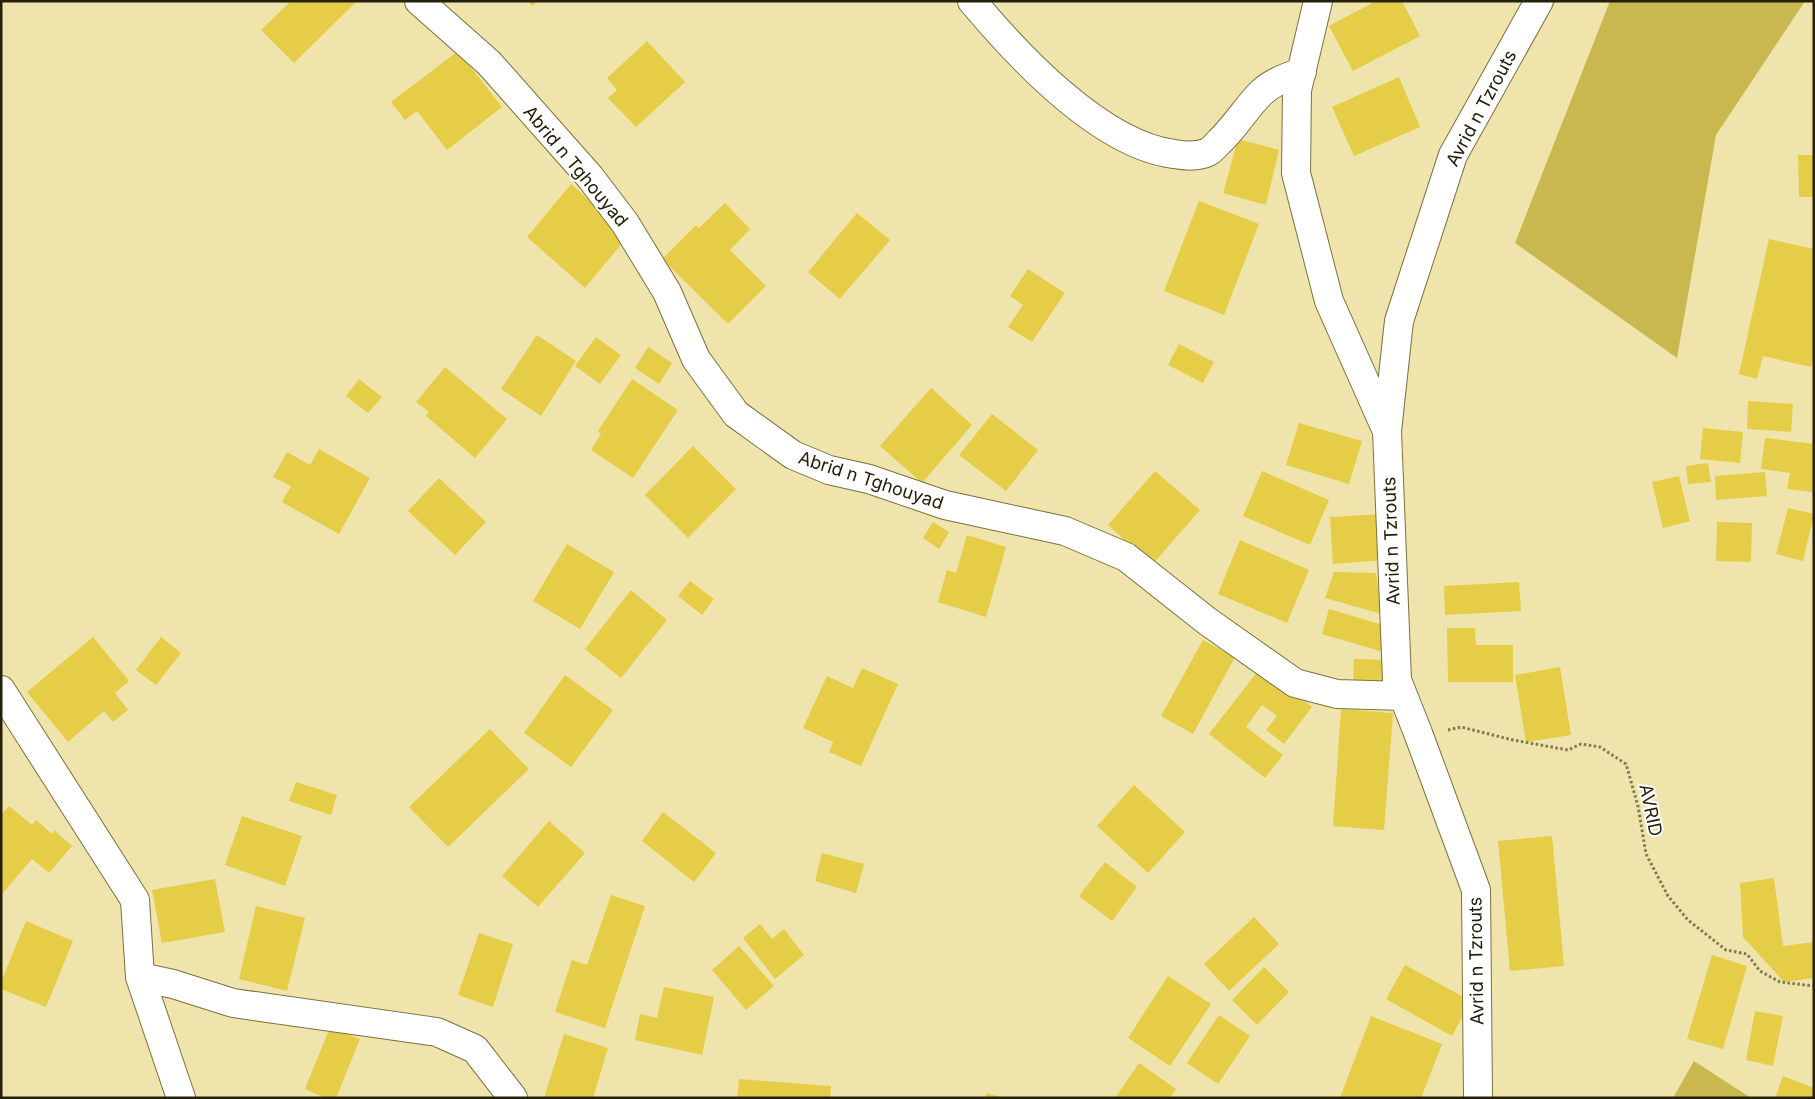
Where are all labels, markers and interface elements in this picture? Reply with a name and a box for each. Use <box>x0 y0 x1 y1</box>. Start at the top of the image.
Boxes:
street label: Avrid n Tzrouts <box>1442 46 1520 170</box>
street label: Abrid n Tghouyad <box>519 101 633 231</box>
street label: Abrid n Tghouyad <box>796 447 946 513</box>
street label: Avrid n Tzrouts <box>1378 476 1404 606</box>
street label: AVRID <box>1635 782 1667 838</box>
street label: Avrid n Tzrouts <box>1464 897 1488 1025</box>

